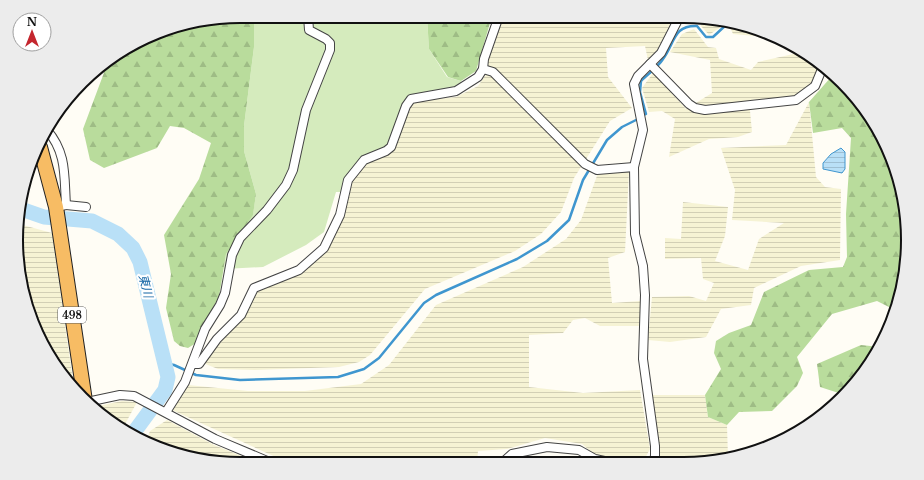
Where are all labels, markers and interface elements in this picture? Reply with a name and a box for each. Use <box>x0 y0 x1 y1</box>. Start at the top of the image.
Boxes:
north arrow <box>12 12 52 52</box>
text: N <box>27 15 38 29</box>
water label: 東川 <box>136 273 157 301</box>
road number: 498 <box>58 307 86 323</box>

